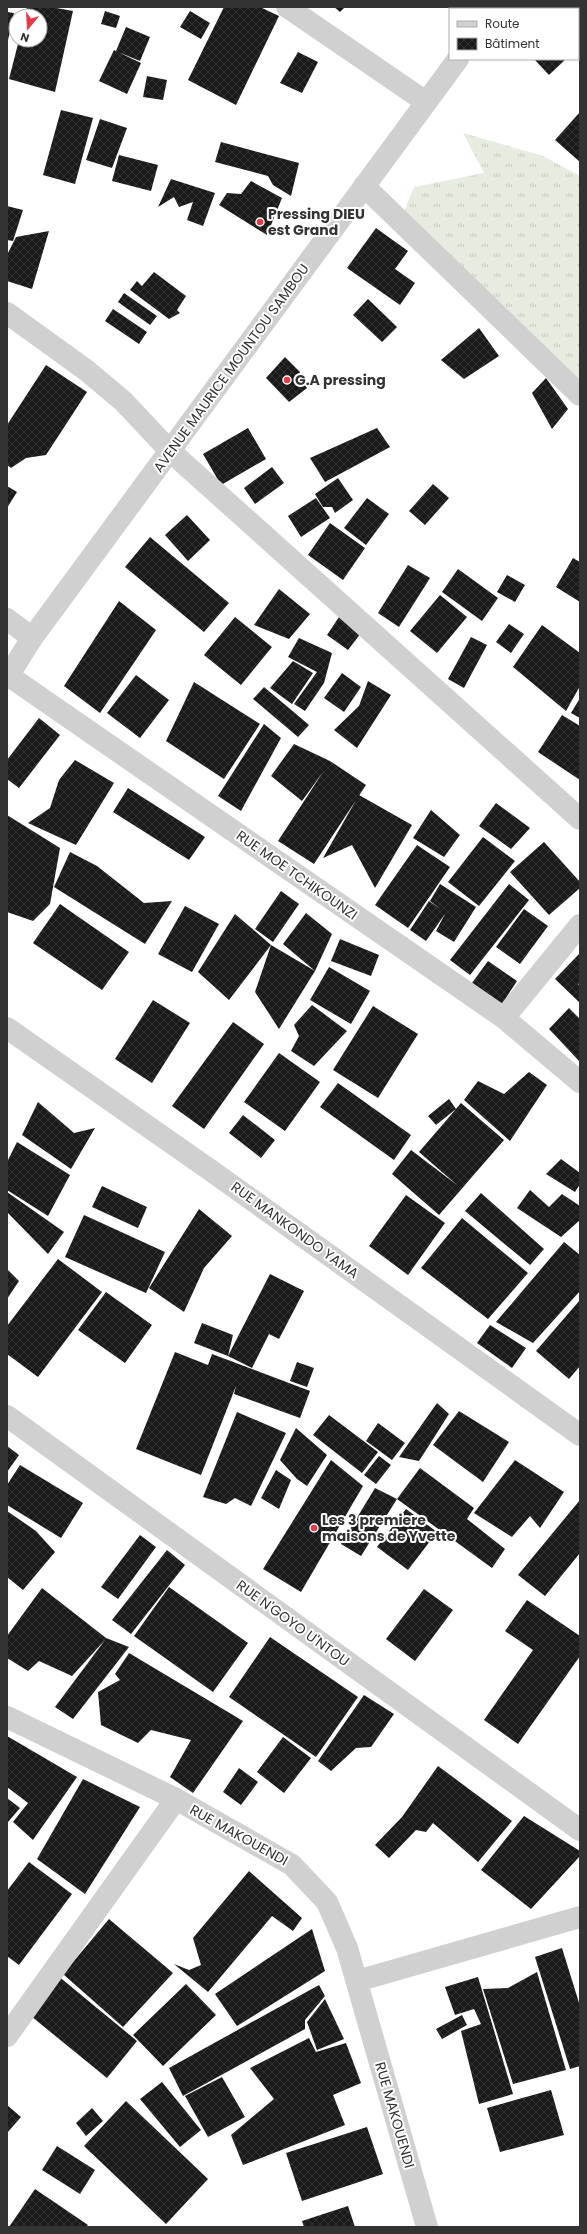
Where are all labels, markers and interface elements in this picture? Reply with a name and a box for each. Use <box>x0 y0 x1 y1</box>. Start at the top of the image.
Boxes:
north arrow <box>8 8 48 48</box>
legend <box>449 8 579 60</box>
text: Route <box>485 15 519 32</box>
text: N <box>18 29 31 46</box>
text: Bâtiment <box>485 35 540 52</box>
place label: Pressing DIEU est Grand <box>268 204 365 240</box>
marker: Pressing DIEU est Grand <box>255 217 265 227</box>
street label: AVENUE MAURICE MOUNTOU SAMBOU <box>148 259 314 477</box>
place label: G.A pressing <box>295 370 386 390</box>
marker: G.A pressing <box>282 375 292 385</box>
street label: RUE MOE TCHIKOUNZI <box>232 825 362 925</box>
street label: RUE MANKONDO YAMA <box>227 1177 363 1283</box>
place label: Les 3 premiere maisons de Yvette <box>322 1510 456 1546</box>
marker: Les 3 premiere maisons de Yvette <box>309 1523 319 1533</box>
street label: RUE N'GOYO U'NTOU <box>232 1575 354 1671</box>
street label: RUE MAKOUENDI <box>186 1800 292 1870</box>
street label: RUE MAKOUENDI <box>370 2060 420 2170</box>

